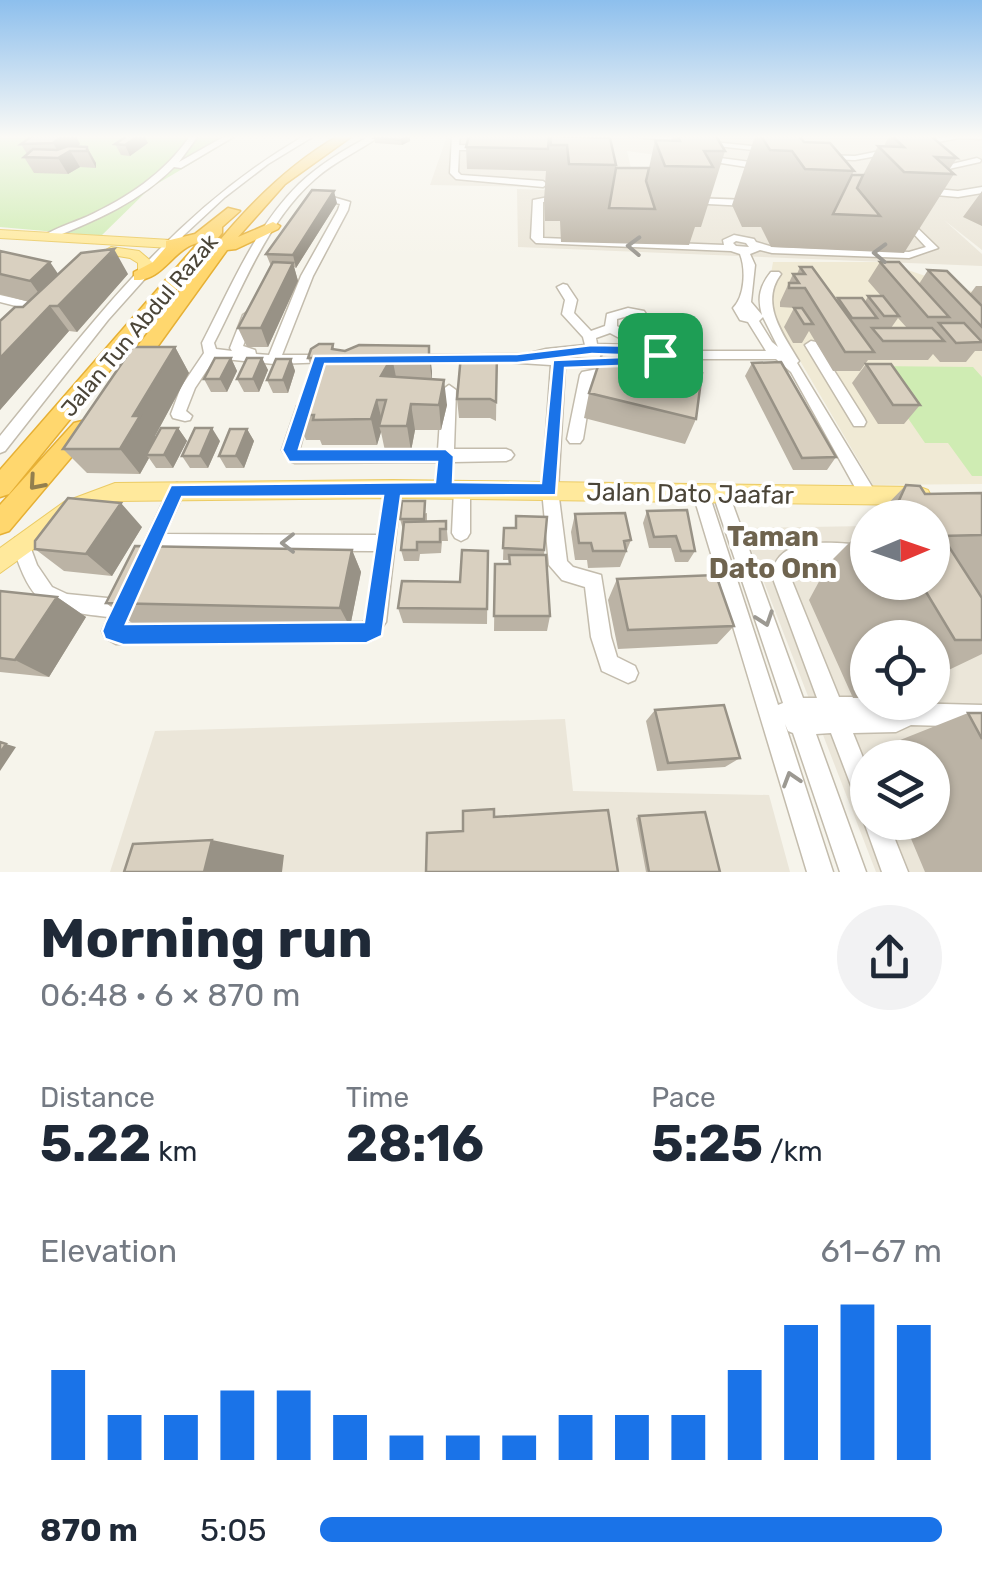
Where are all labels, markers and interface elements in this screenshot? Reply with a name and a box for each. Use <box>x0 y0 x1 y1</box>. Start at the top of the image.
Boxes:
street label: Jalan Tun Abdul Razak <box>55 228 224 422</box>
one-way arrow <box>626 235 642 256</box>
one-way arrow <box>871 243 887 264</box>
pin <box>618 313 703 398</box>
icon: arrive <box>633 328 688 383</box>
one-way arrow <box>30 471 48 490</box>
street label: Jalan Dato Jaafar <box>586 477 795 510</box>
north arrow <box>850 500 950 600</box>
map controls <box>850 500 950 840</box>
district label: Taman Dato Onn <box>709 520 837 585</box>
one-way arrow <box>280 532 296 554</box>
one-way arrow <box>753 610 774 627</box>
button: locate <box>850 620 950 720</box>
button: layers <box>850 740 950 840</box>
one-way arrow <box>782 771 803 788</box>
button: share <box>837 905 942 1010</box>
text: Morning run <box>40 906 373 971</box>
text: 06:48 · 6 × 870 m <box>40 976 301 1014</box>
text: Distance <box>40 1081 155 1114</box>
text: Time <box>346 1081 409 1114</box>
text: Pace <box>651 1081 716 1114</box>
text: 5.22 <box>40 1114 151 1174</box>
text: 28:16 <box>346 1114 484 1174</box>
text: 5:25 <box>651 1114 763 1174</box>
text: km <box>151 1135 198 1168</box>
text: /km <box>763 1135 823 1168</box>
text: Elevation <box>40 1232 177 1270</box>
text: 61–67 m <box>820 1232 942 1270</box>
text: 870 m <box>40 1511 138 1549</box>
text: 5:05 <box>200 1511 267 1549</box>

